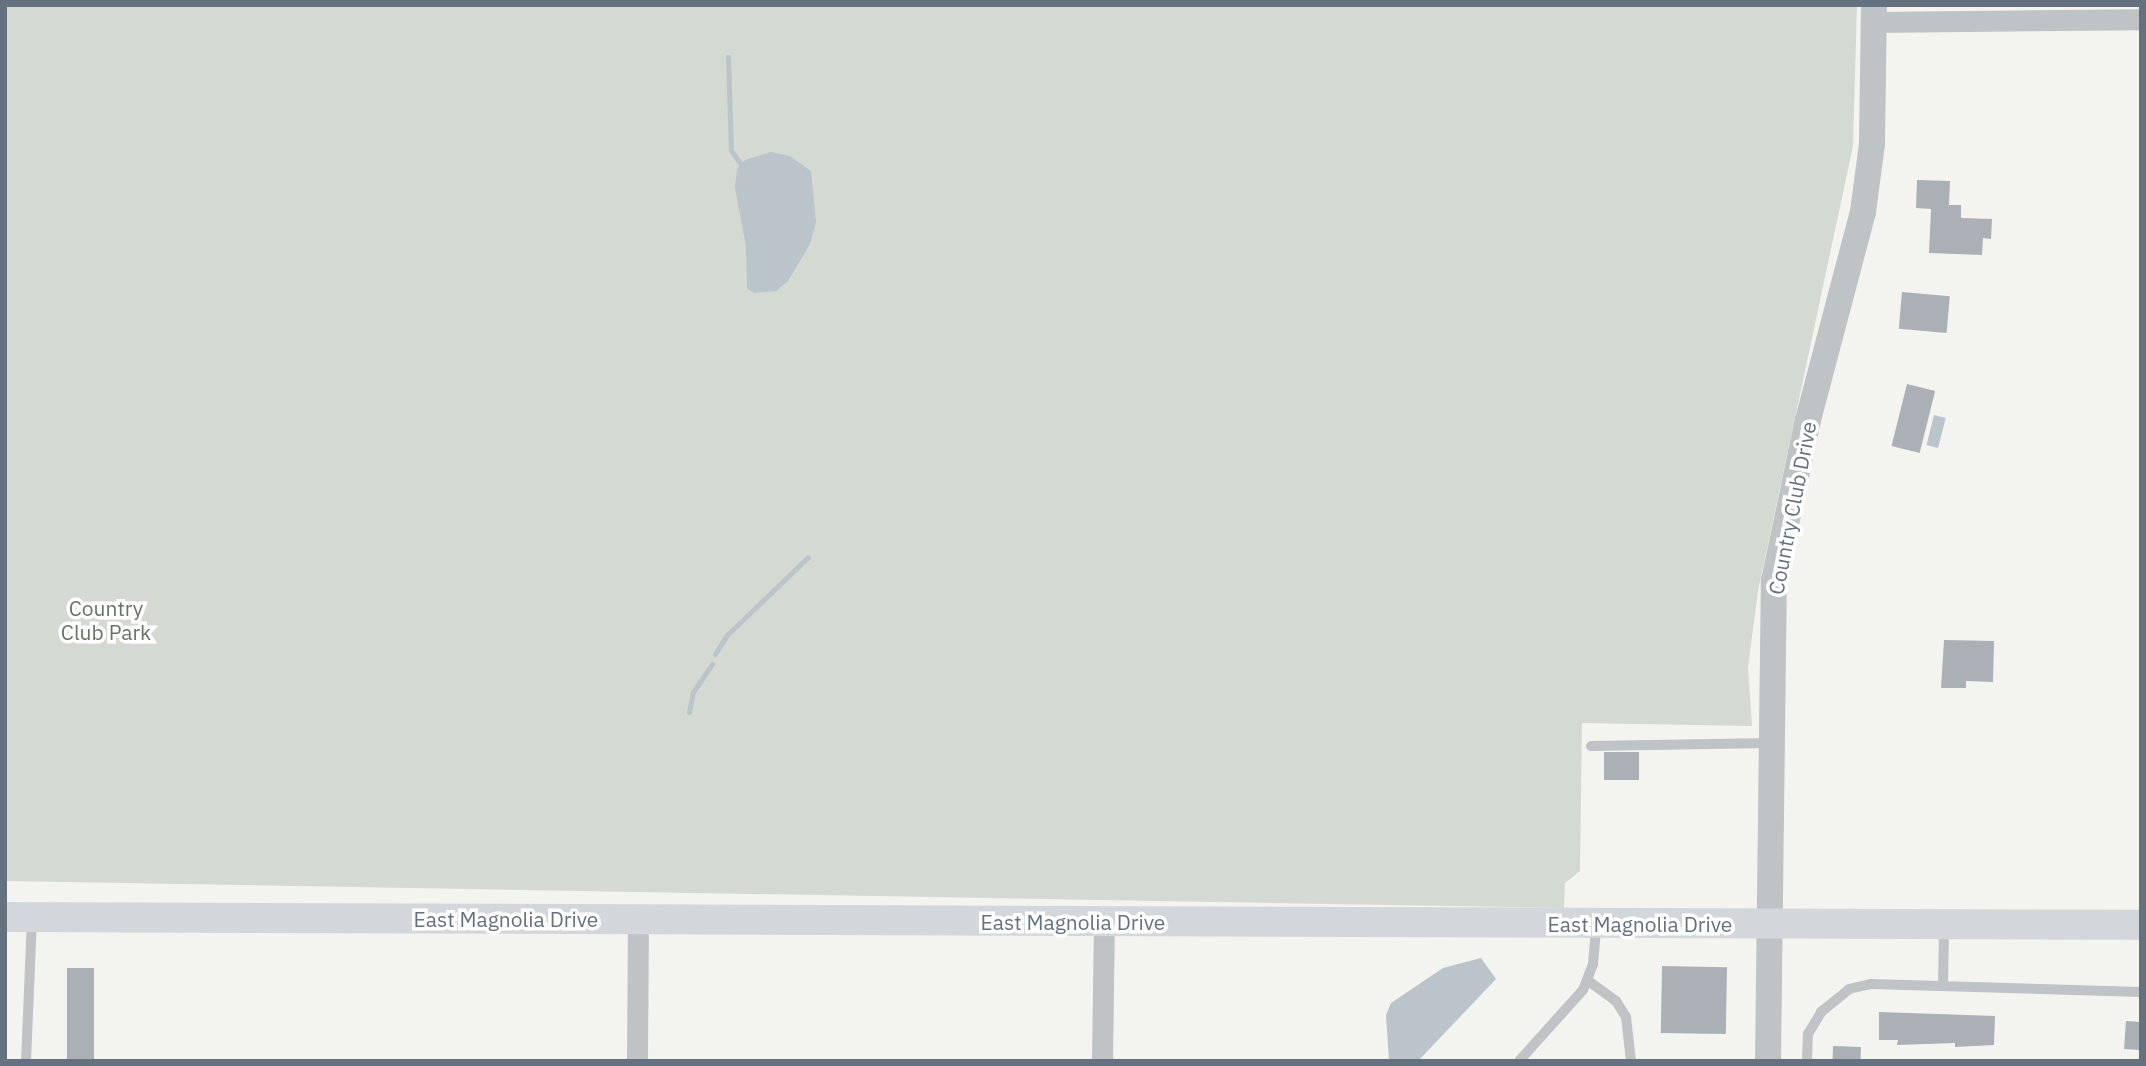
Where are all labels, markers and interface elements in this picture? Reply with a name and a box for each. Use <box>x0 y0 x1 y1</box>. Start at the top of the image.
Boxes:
street label: Country Club Drive <box>1763 419 1821 597</box>
park label: Country Club Park <box>61 595 151 645</box>
street label: East Magnolia Drive <box>414 906 598 932</box>
street label: East Magnolia Drive <box>981 909 1165 935</box>
street label: East Magnolia Drive <box>1548 911 1732 937</box>

